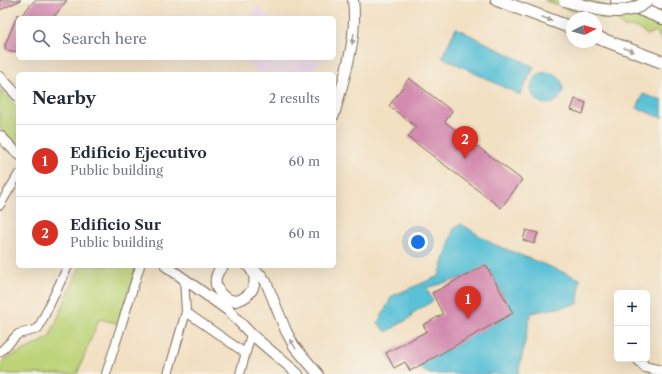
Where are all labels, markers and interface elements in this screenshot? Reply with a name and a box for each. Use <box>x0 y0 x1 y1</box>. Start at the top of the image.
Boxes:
north arrow <box>566 12 602 48</box>
search box <box>16 16 336 60</box>
one-way arrow <box>541 16 553 22</box>
icon: search <box>30 27 52 49</box>
text: Search here <box>62 29 147 48</box>
one-way arrow <box>350 33 356 45</box>
one-way arrow <box>623 47 635 53</box>
text: Nearby <box>32 88 96 108</box>
text: 2 results <box>269 90 320 106</box>
pin: 2 <box>452 126 478 159</box>
text: Edificio Ejecutivo <box>70 143 207 162</box>
text: 1 <box>42 153 48 169</box>
text: 60 m <box>289 153 320 169</box>
text: Public building <box>70 162 163 178</box>
text: Edificio Sur <box>70 215 161 234</box>
text: 2 <box>41 225 49 241</box>
text: 60 m <box>289 225 320 241</box>
your location <box>408 232 428 252</box>
text: Public building <box>70 234 163 250</box>
pin: 1 <box>455 286 481 319</box>
map controls <box>614 290 650 362</box>
button: + <box>614 290 650 326</box>
button: − <box>614 326 650 362</box>
one-way arrow <box>289 339 297 349</box>

